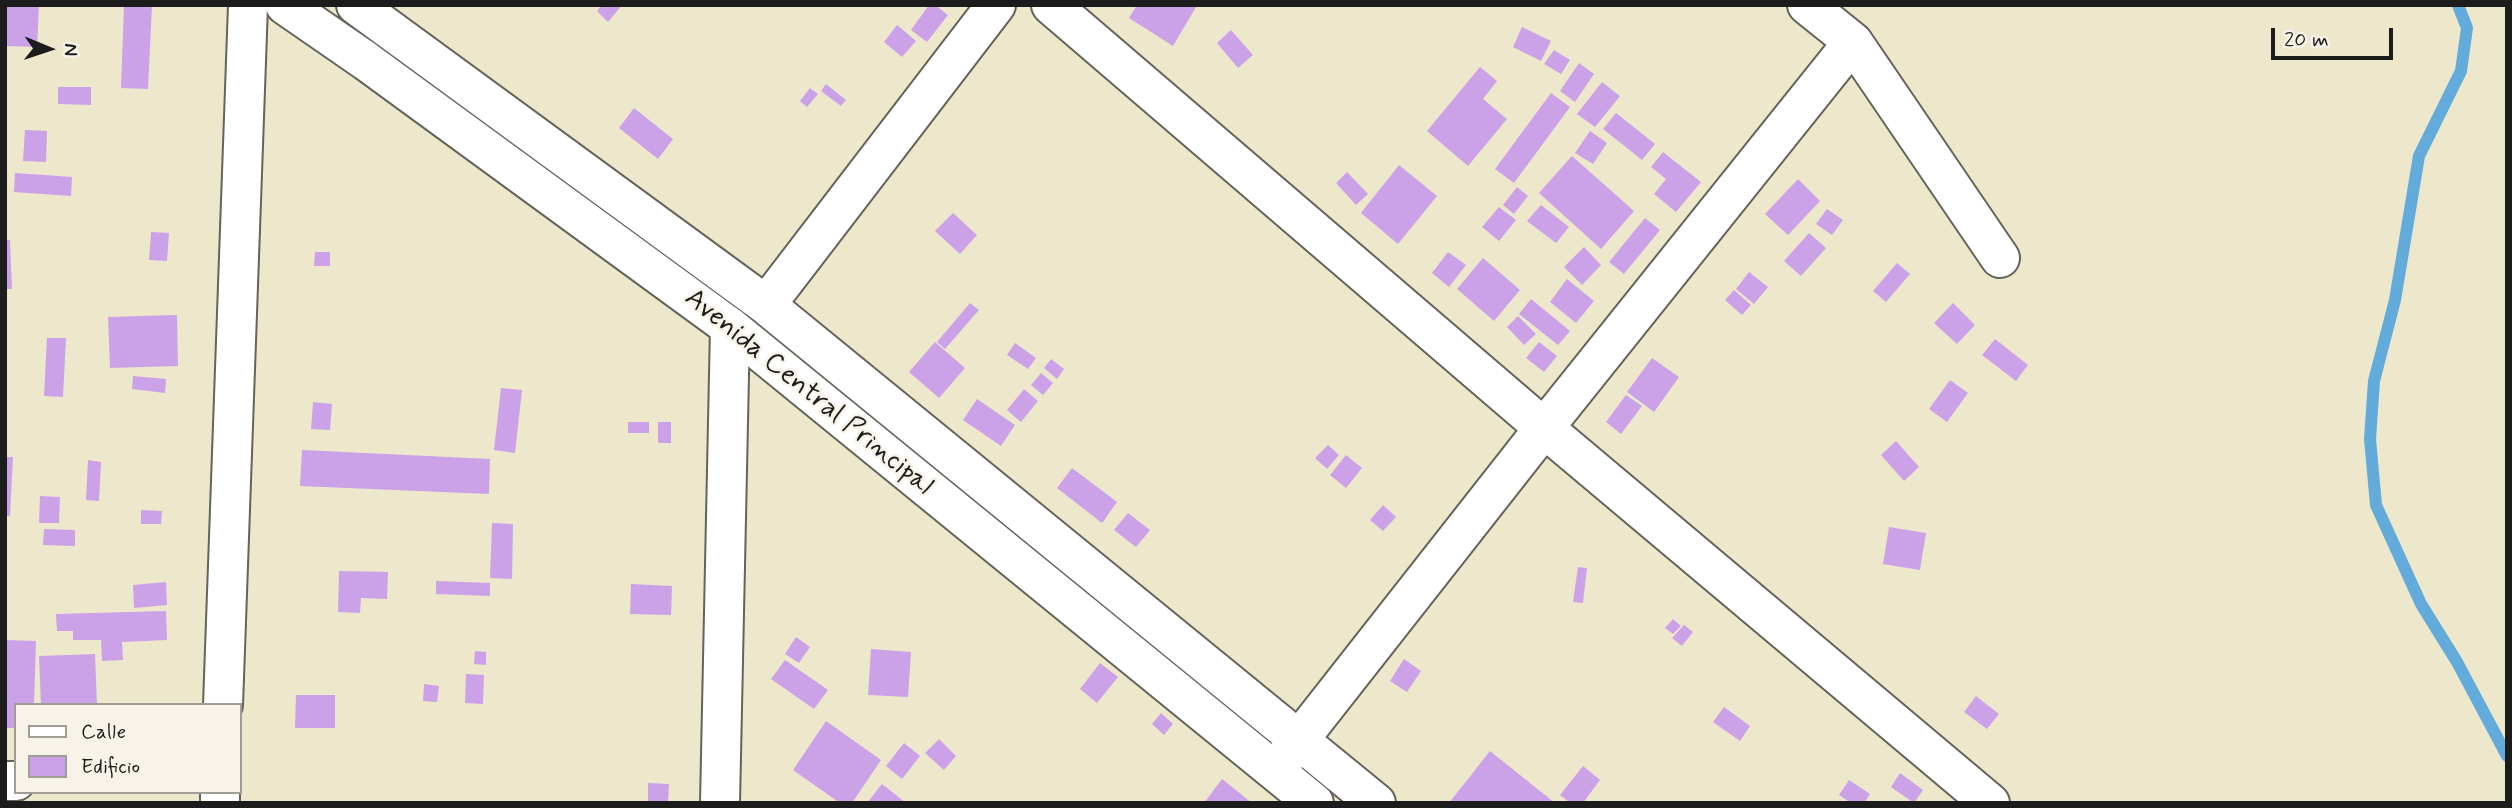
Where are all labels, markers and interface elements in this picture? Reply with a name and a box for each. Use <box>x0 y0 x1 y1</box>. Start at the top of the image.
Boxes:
north arrow <box>14 14 84 84</box>
scale bar <box>2274 14 2396 58</box>
text: 20 m <box>2284 26 2329 54</box>
text: N <box>58 43 83 57</box>
street label: Avenida Central Principal <box>677 282 939 504</box>
legend <box>14 703 242 794</box>
text: Calle <box>81 718 126 746</box>
text: Edificio <box>81 753 140 781</box>

